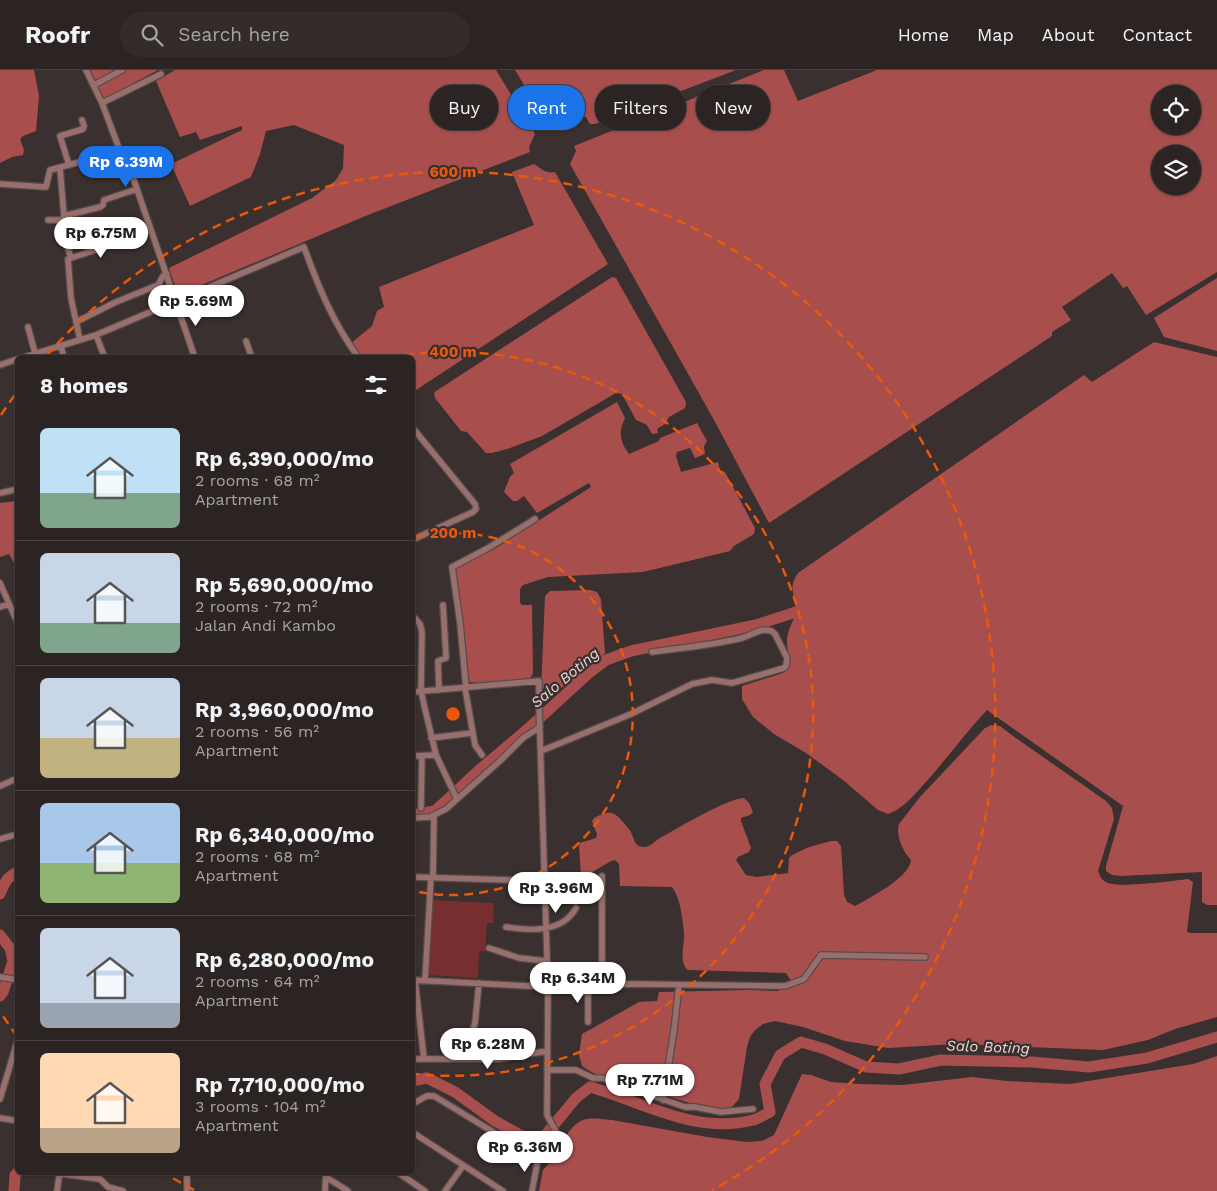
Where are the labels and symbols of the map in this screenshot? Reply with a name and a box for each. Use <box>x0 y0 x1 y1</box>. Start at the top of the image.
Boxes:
pin: Rp 6.39M <box>74 146 178 188</box>
text: 600 m <box>430 163 476 181</box>
pin: Rp 6.75M <box>49 216 153 259</box>
pin: Rp 5.69M <box>144 284 248 327</box>
text: 400 m <box>429 343 477 361</box>
text: 200 m <box>430 524 476 542</box>
water label: Salo Boting <box>527 644 603 712</box>
centre of rings <box>444 705 462 723</box>
pin: Rp 3.96M <box>504 872 608 914</box>
pin: Rp 6.34M <box>526 962 630 1004</box>
pin: Rp 6.28M <box>436 1028 540 1070</box>
water label: Salo Boting <box>946 1037 1030 1057</box>
pin: Rp 7.71M <box>598 1064 702 1106</box>
pin: Rp 6.36M <box>473 1130 577 1173</box>

